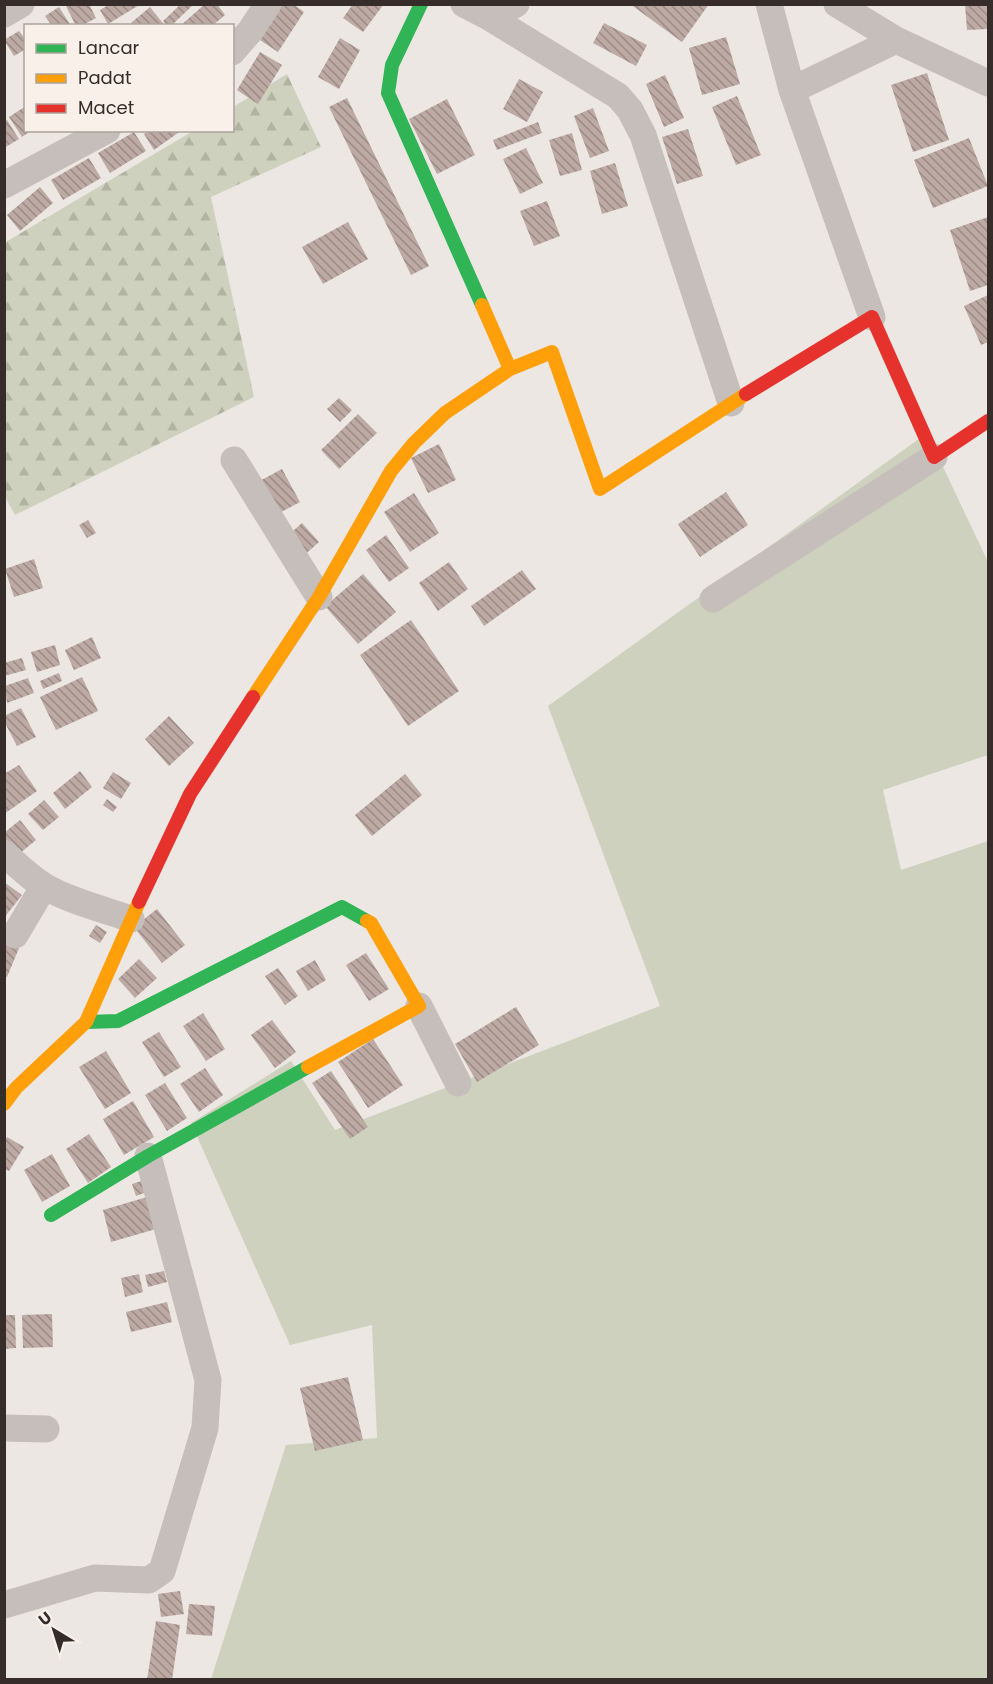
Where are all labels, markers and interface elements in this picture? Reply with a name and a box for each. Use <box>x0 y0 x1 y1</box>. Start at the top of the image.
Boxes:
legend <box>24 24 234 132</box>
text: Lancar <box>78 35 140 60</box>
text: Padat <box>78 65 131 90</box>
text: Macet <box>78 95 134 120</box>
north arrow <box>24 1600 84 1660</box>
text: U <box>34 1606 57 1631</box>

